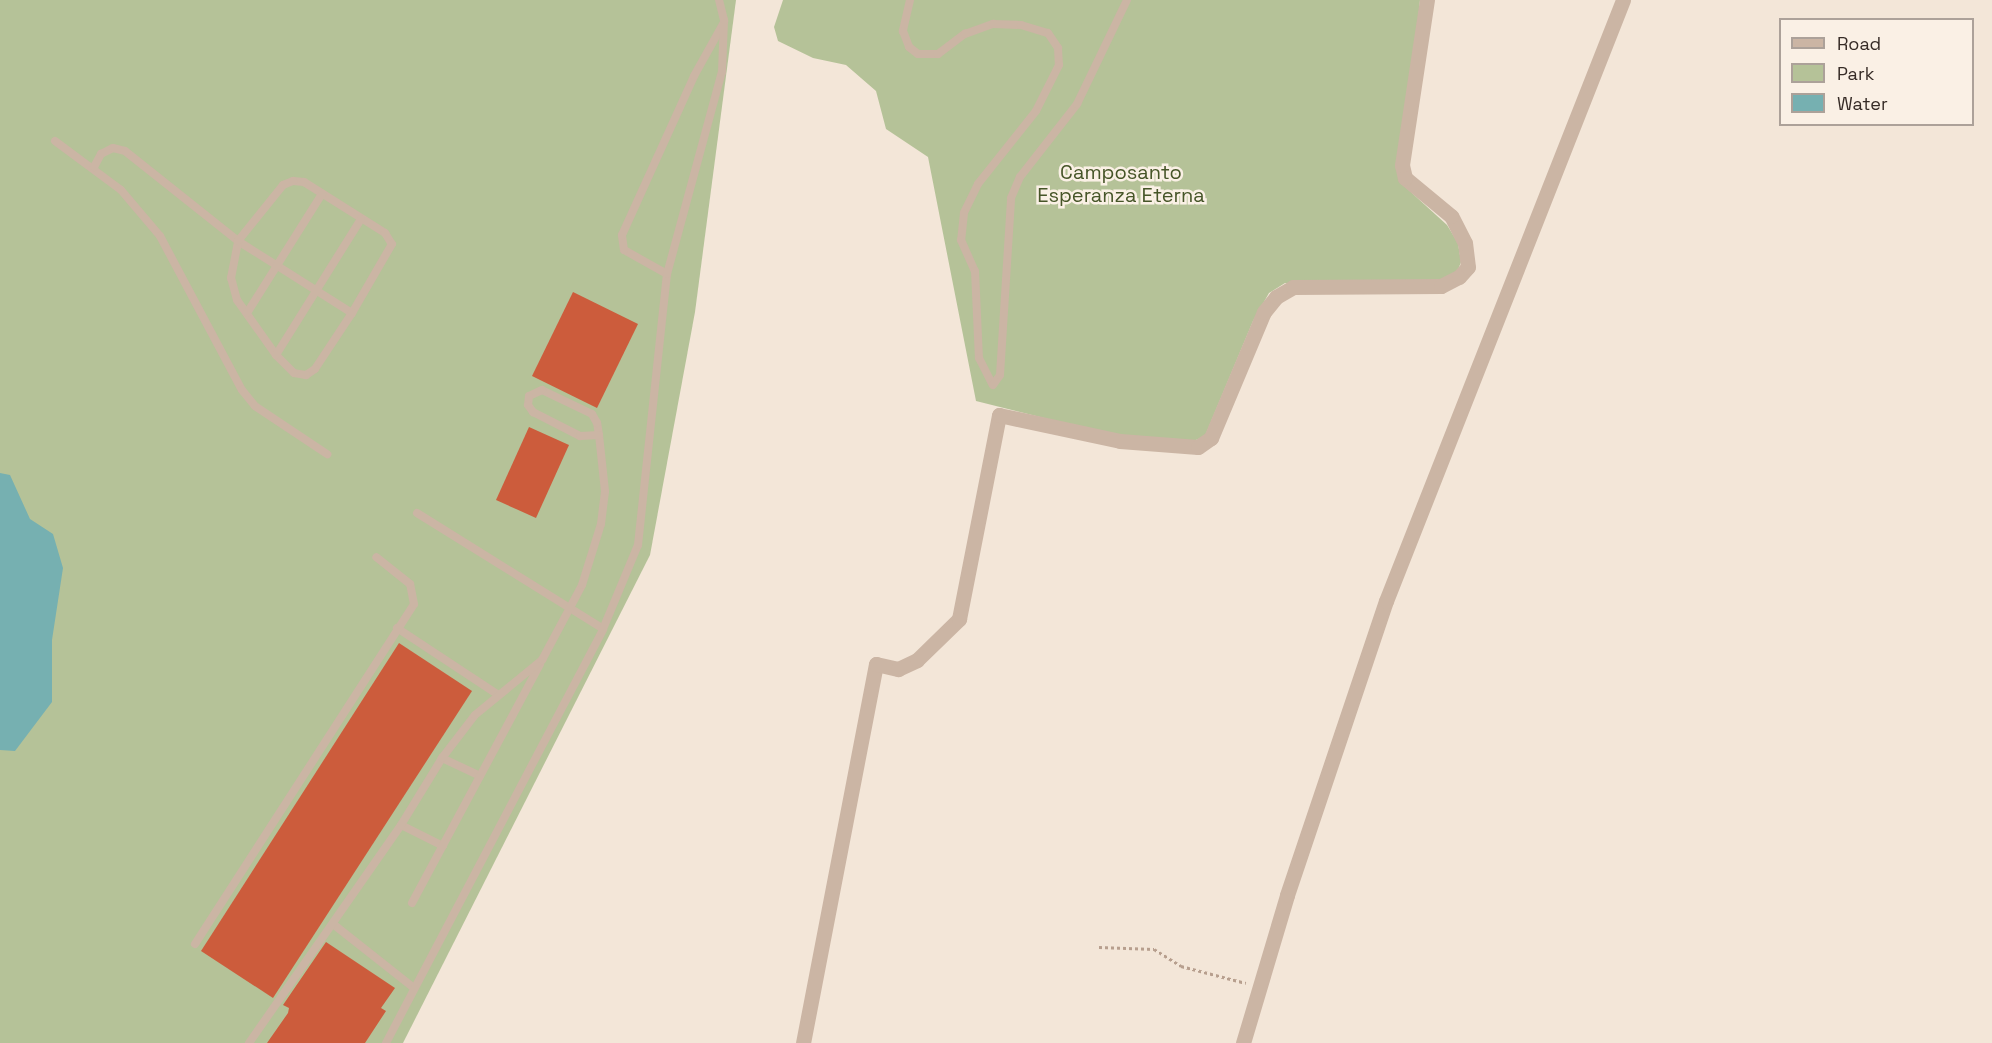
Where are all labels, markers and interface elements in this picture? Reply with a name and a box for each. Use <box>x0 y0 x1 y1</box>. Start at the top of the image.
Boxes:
legend <box>1779 18 1974 126</box>
text: Road <box>1837 32 1881 55</box>
text: Park <box>1837 62 1874 85</box>
text: Water <box>1837 92 1888 115</box>
park label: Camposanto Esperanza Eterna <box>1037 161 1205 208</box>

